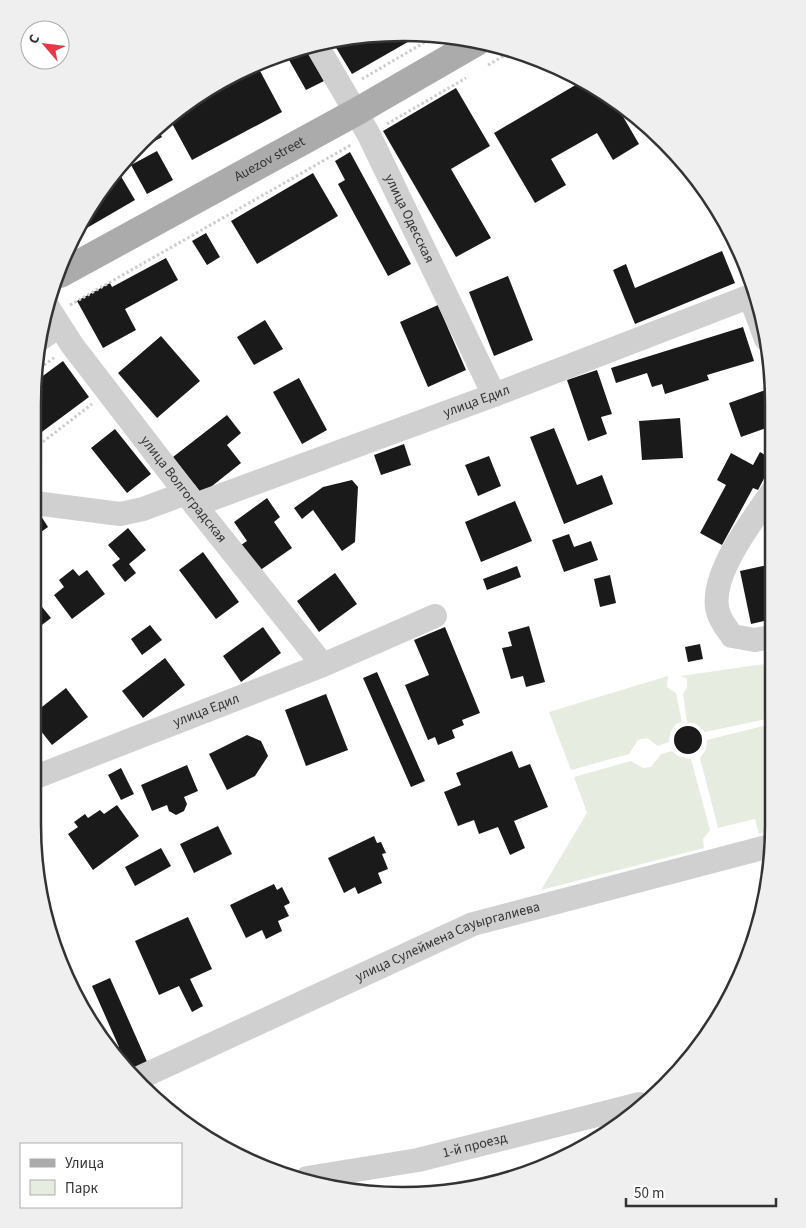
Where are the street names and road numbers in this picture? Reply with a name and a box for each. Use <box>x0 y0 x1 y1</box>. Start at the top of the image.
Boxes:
street label: Auezov street <box>230 132 309 187</box>
street label: улица Одесская <box>379 171 439 267</box>
street label: улица Едил <box>440 380 513 423</box>
street label: улица Волгоградская <box>135 432 231 547</box>
street label: улица Едил <box>170 688 242 732</box>
street label: улица Сулеймена Сауыргалиева <box>352 897 542 987</box>
street label: 1-й проезд <box>440 1128 510 1163</box>

